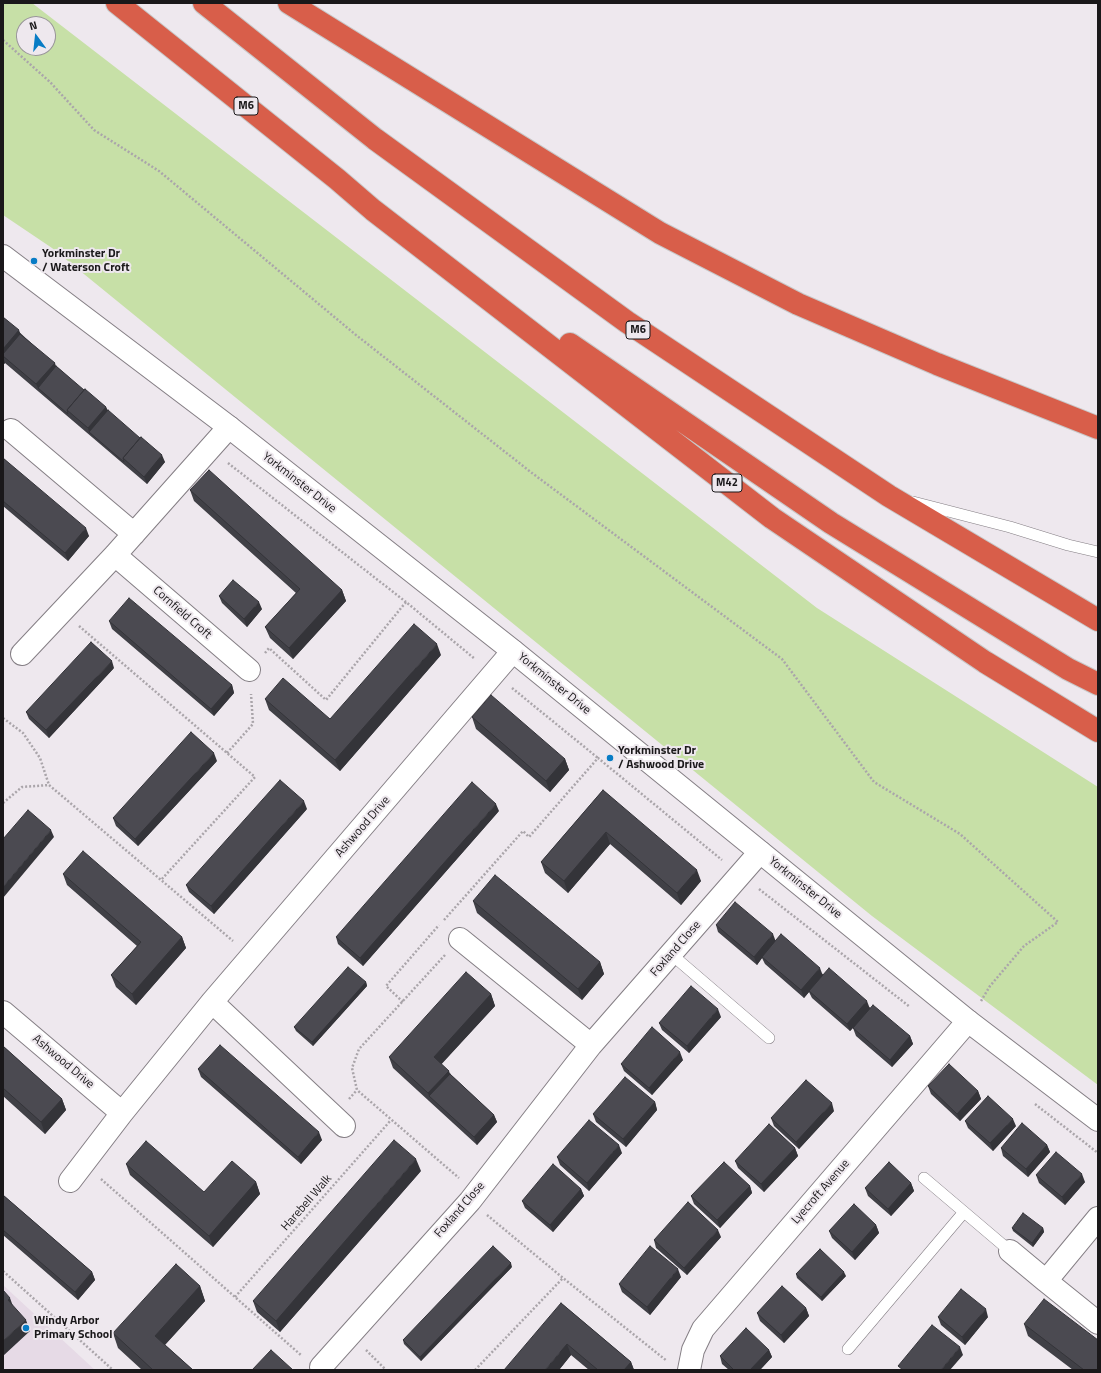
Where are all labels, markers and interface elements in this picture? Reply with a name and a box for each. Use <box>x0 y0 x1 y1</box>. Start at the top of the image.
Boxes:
north arrow <box>16 16 56 56</box>
text: N <box>27 17 39 34</box>
road number: M6 <box>234 97 258 115</box>
place label: Yorkminster Dr / Waterson Croft <box>42 247 130 275</box>
marker: Yorkminster Dr / Waterson Croft <box>29 256 39 266</box>
road number: M6 <box>626 321 650 339</box>
street label: Yorkminster Drive <box>259 450 339 516</box>
road number: M42 <box>712 474 742 492</box>
street label: Cornfield Croft <box>150 584 214 642</box>
street label: Yorkminster Drive <box>515 650 593 718</box>
place label: Yorkminster Dr / Ashwood Drive <box>618 744 704 772</box>
marker: Yorkminster Dr / Ashwood Drive <box>605 753 615 763</box>
street label: Ashwood Drive <box>333 794 393 860</box>
street label: Yorkminster Drive <box>766 854 844 922</box>
street label: Foxland Close <box>648 918 704 980</box>
street label: Ashwood Drive <box>29 1032 97 1092</box>
street label: Lyecroft Avenue <box>789 1157 853 1227</box>
street label: Harebell Walk <box>279 1172 335 1234</box>
street label: Foxland Close <box>432 1179 488 1241</box>
place label: Windy Arbor Primary School <box>34 1314 112 1342</box>
marker: Windy Arbor Primary School <box>21 1323 31 1333</box>

